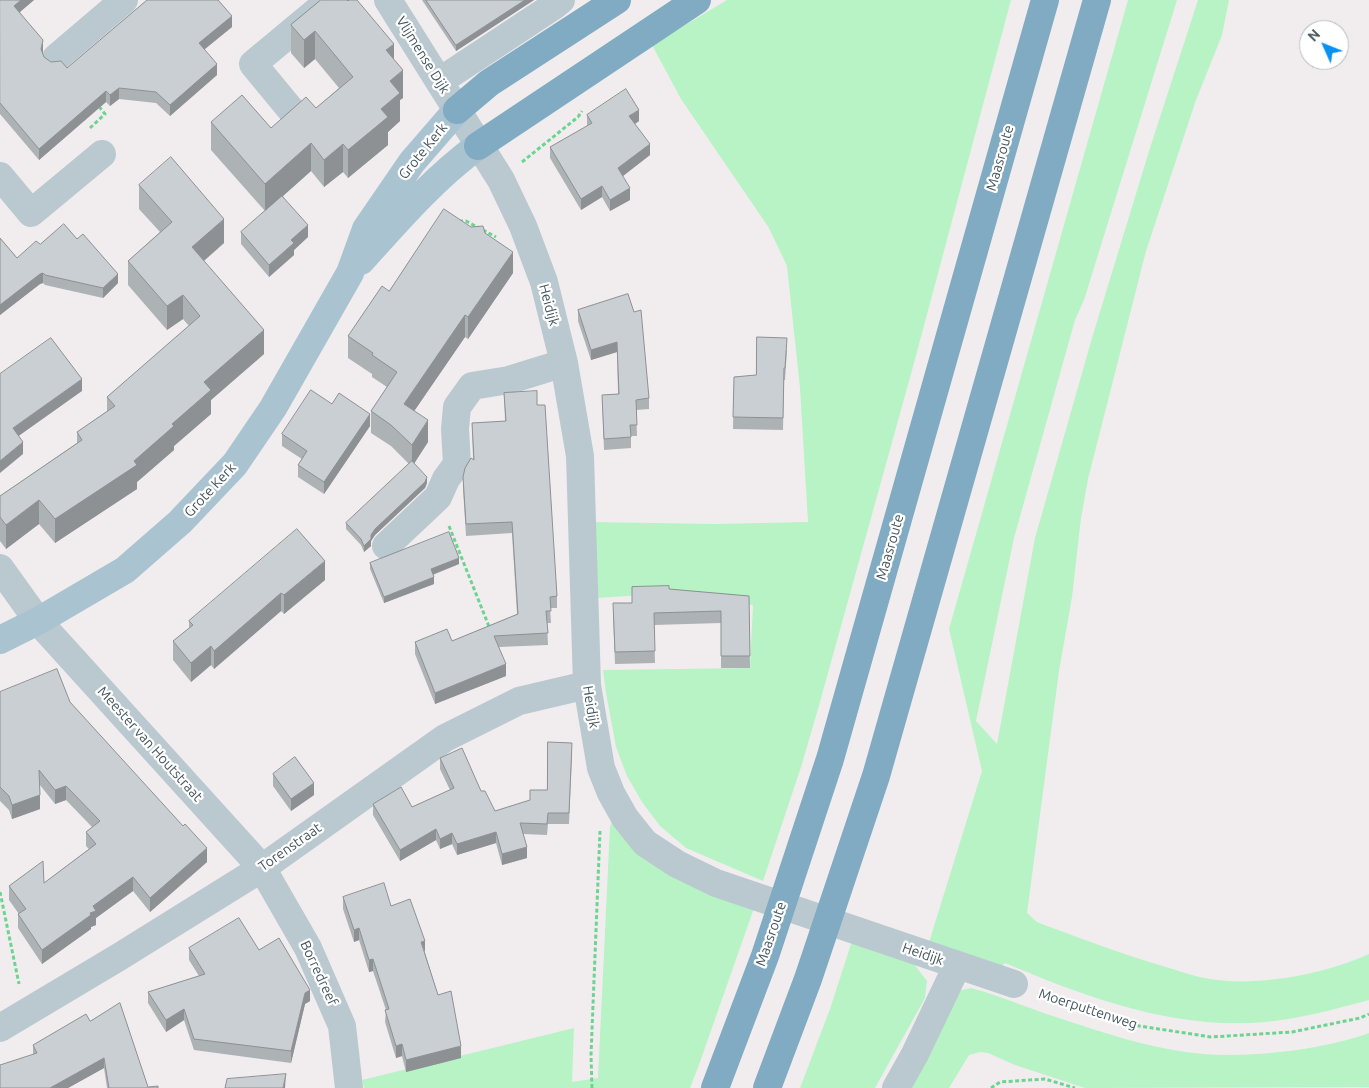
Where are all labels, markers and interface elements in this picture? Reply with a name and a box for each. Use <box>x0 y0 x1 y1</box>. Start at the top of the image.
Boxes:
street label: Vlijmense Dijk <box>393 13 453 97</box>
north arrow <box>1299 20 1349 70</box>
text: N <box>1305 26 1323 45</box>
street label: Grote Kerk <box>395 119 451 183</box>
street label: Maasroute <box>983 123 1017 193</box>
street label: Heidijk <box>535 282 563 328</box>
street label: Grote Kerk <box>181 460 239 520</box>
street label: Maasroute <box>873 512 907 582</box>
street label: Meester van Houtstraat <box>94 683 206 805</box>
street label: Heidijk <box>579 684 603 730</box>
street label: Torenstraat <box>255 819 325 875</box>
street label: Maasroute <box>752 899 790 969</box>
street label: Borredreef <box>297 938 341 1008</box>
street label: Heidijk <box>900 939 946 969</box>
street label: Moerputtenweg <box>1036 985 1140 1033</box>

